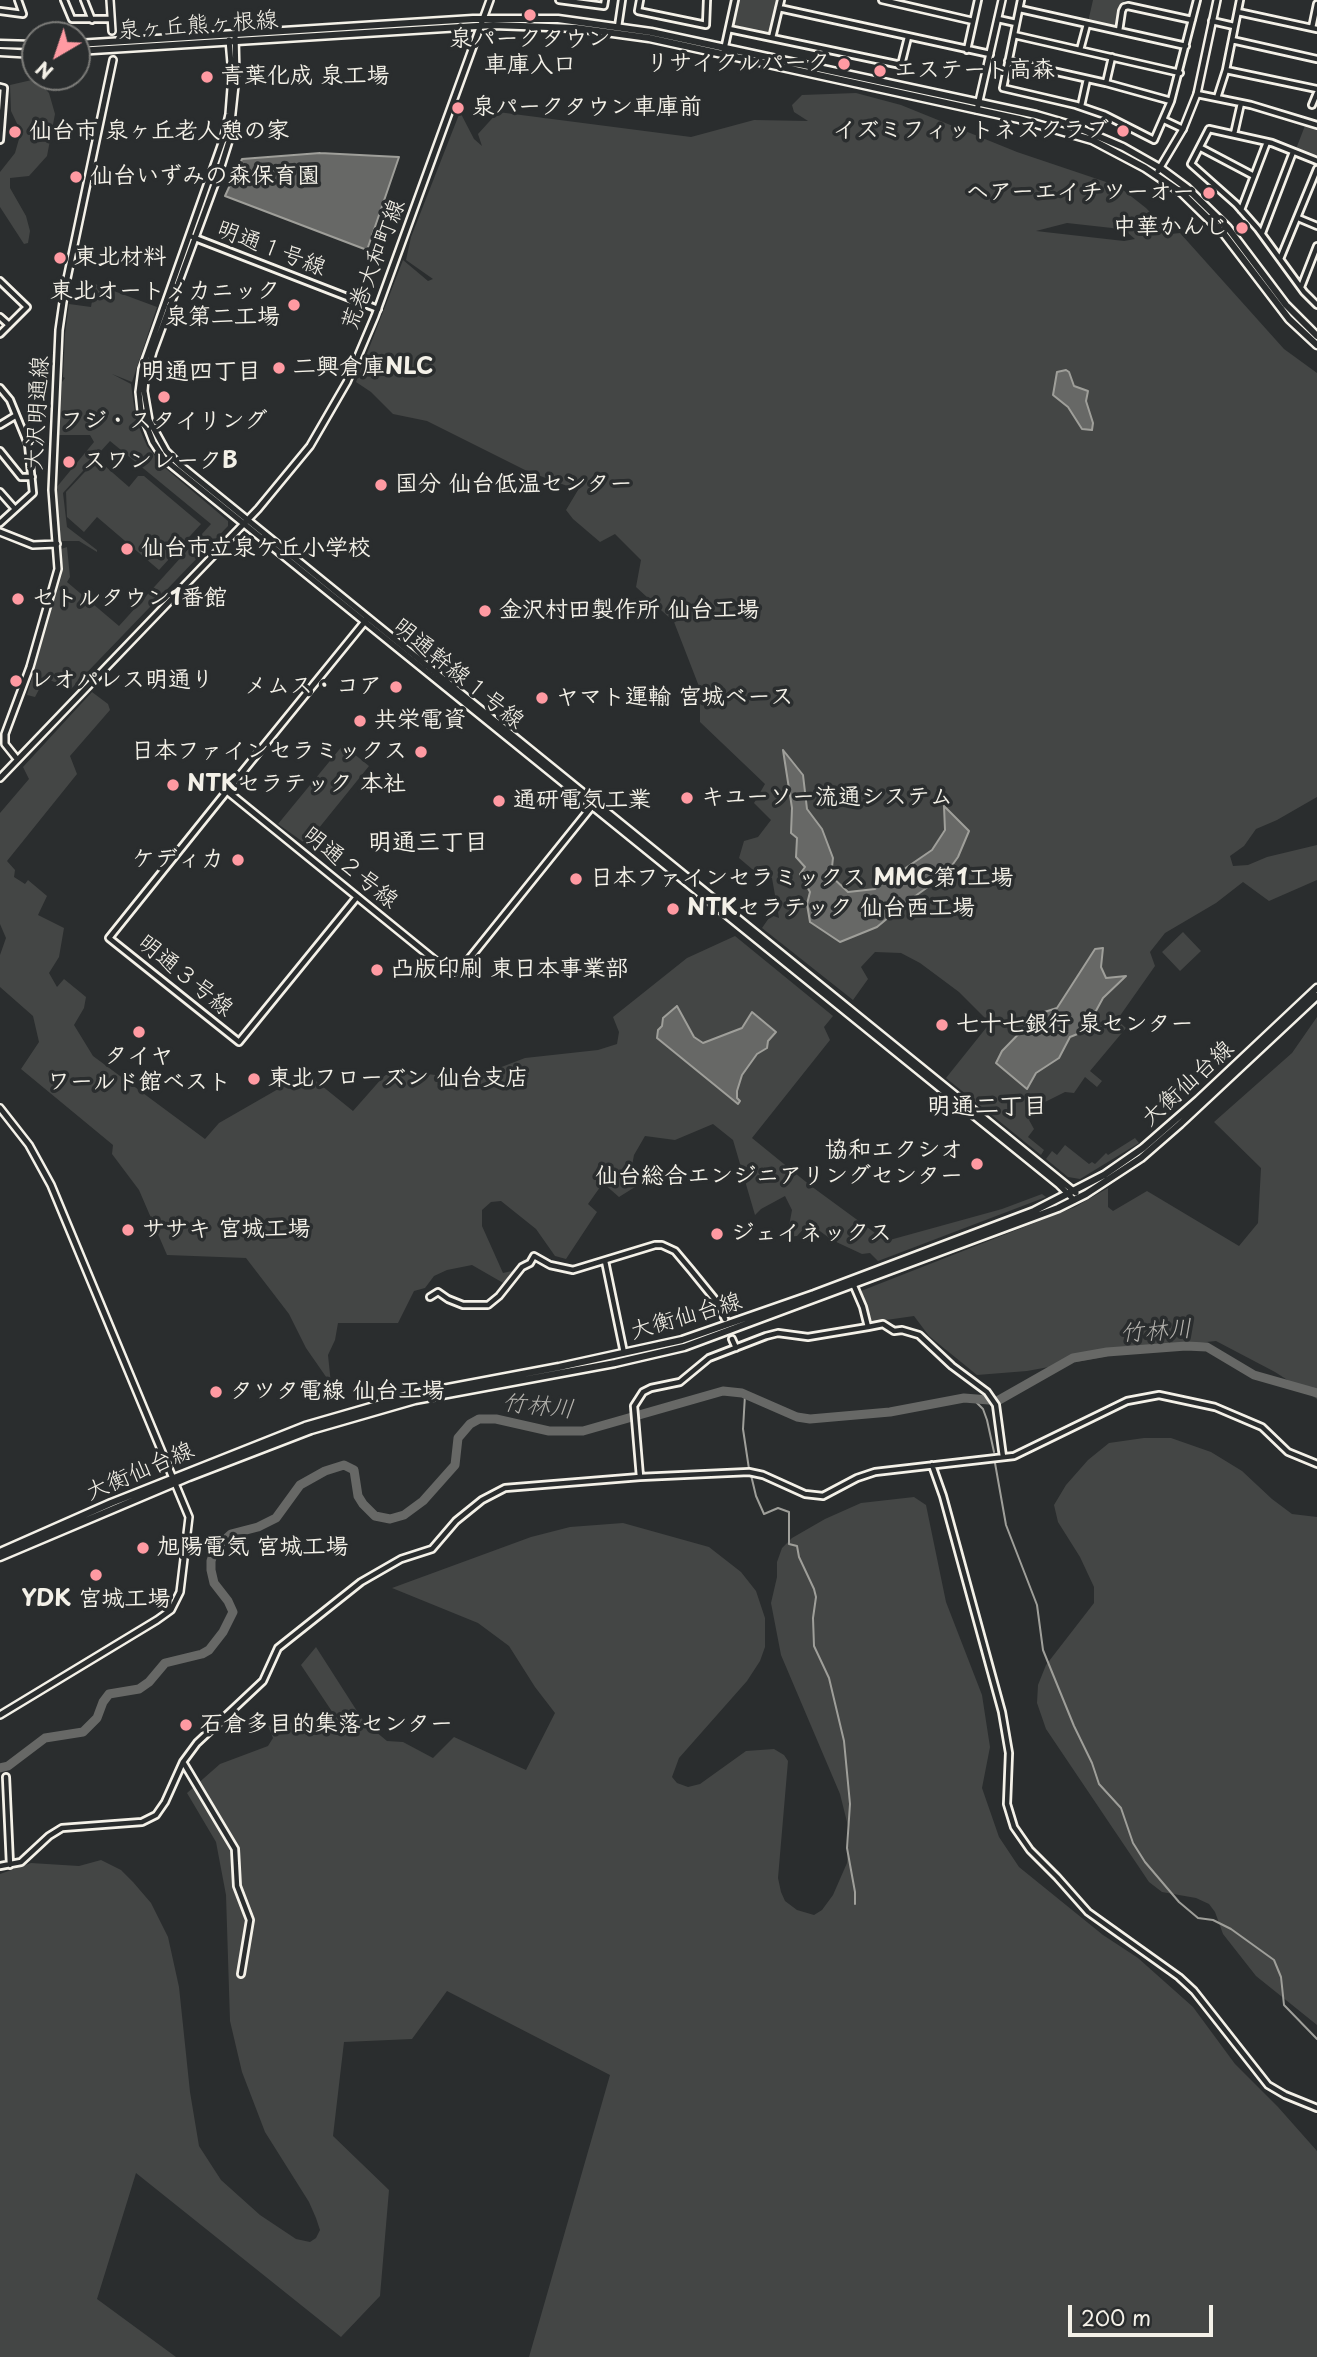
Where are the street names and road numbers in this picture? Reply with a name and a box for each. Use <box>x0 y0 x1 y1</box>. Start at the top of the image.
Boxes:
street label: 泉ヶ丘熊ヶ根線 <box>117 7 279 45</box>
street label: 荒巻大和町線 <box>336 196 412 334</box>
street label: 明通１号線 <box>212 216 330 282</box>
street label: 大沢明通線 <box>21 355 55 471</box>
street label: 明通幹線１号線 <box>387 613 529 735</box>
street label: 明通２号線 <box>297 821 403 915</box>
street label: 明通３号線 <box>132 929 238 1023</box>
street label: 大衡仙台線 <box>1136 1035 1240 1133</box>
street label: 大衡仙台線 <box>627 1288 745 1346</box>
street label: 大衡仙台線 <box>82 1437 198 1507</box>

